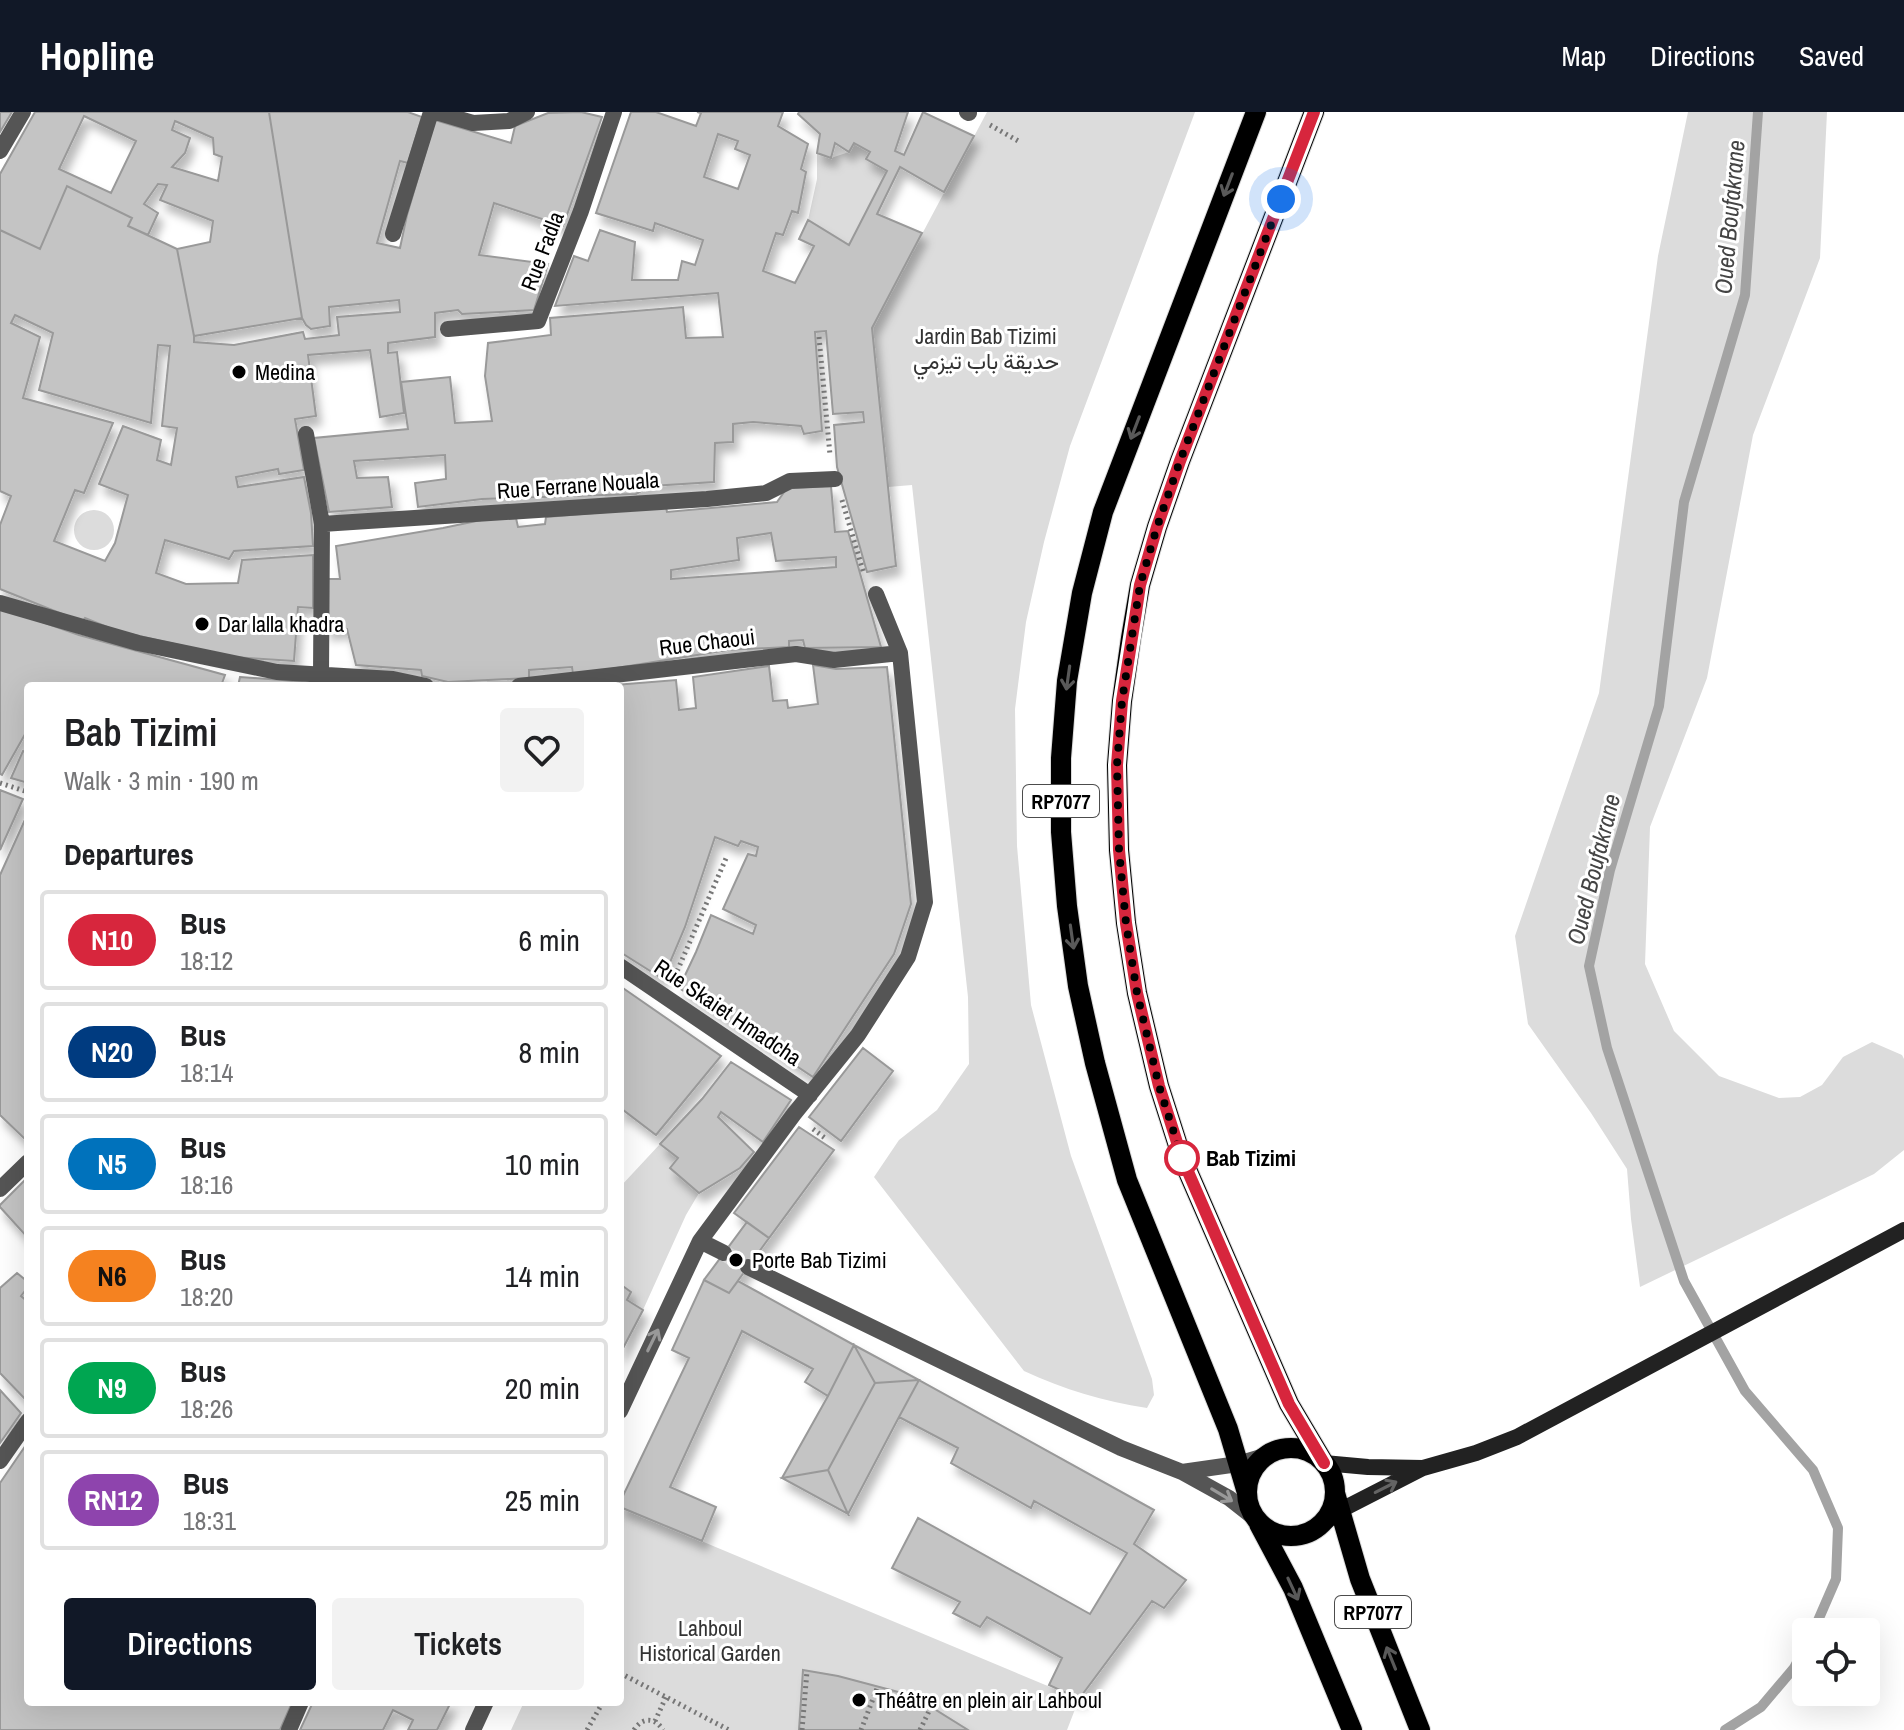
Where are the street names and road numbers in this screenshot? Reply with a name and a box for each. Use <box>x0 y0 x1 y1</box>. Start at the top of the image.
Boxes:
street label: Rue Fadla <box>513 207 571 295</box>
street label: Rue Ferrane Nouala <box>496 464 660 506</box>
street label: Rue Chaoui <box>657 621 757 663</box>
road number: RP7077 <box>1023 785 1099 817</box>
street label: Rue Skaiet Hmadcha <box>649 952 807 1072</box>
road number: RP7077 <box>1335 1596 1411 1628</box>

